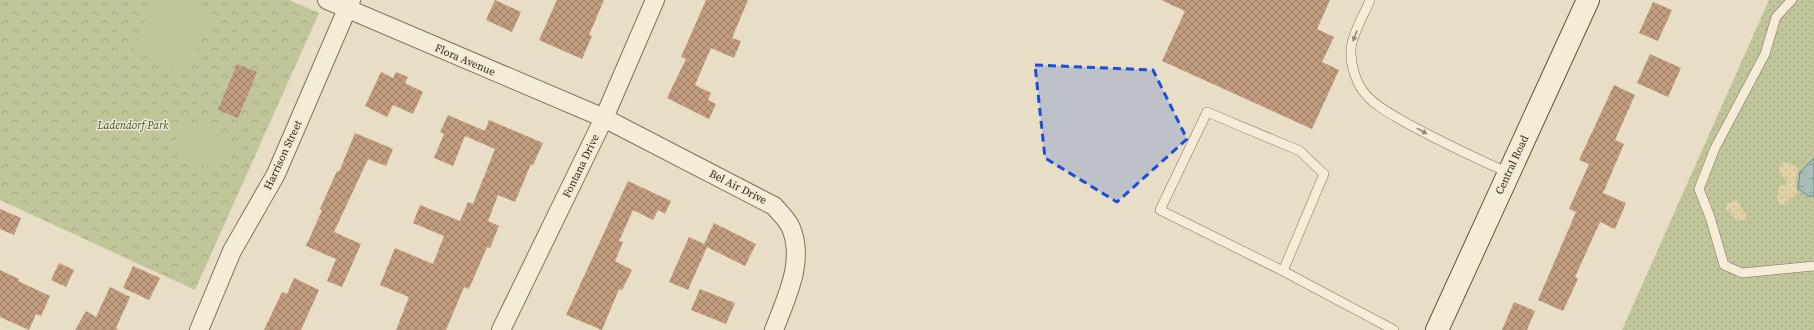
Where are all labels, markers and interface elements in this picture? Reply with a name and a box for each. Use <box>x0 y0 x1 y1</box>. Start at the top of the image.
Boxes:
one-way arrow <box>1352 30 1358 42</box>
street label: Flora Avenue <box>432 40 498 80</box>
street label: Harrison Street <box>260 117 306 192</box>
park label: Ladendorf Park <box>97 118 169 133</box>
one-way arrow <box>1416 128 1428 134</box>
street label: Fontana Drive <box>559 131 603 200</box>
street label: Central Road <box>1492 132 1533 197</box>
street label: Bel Air Drive <box>707 166 770 208</box>

